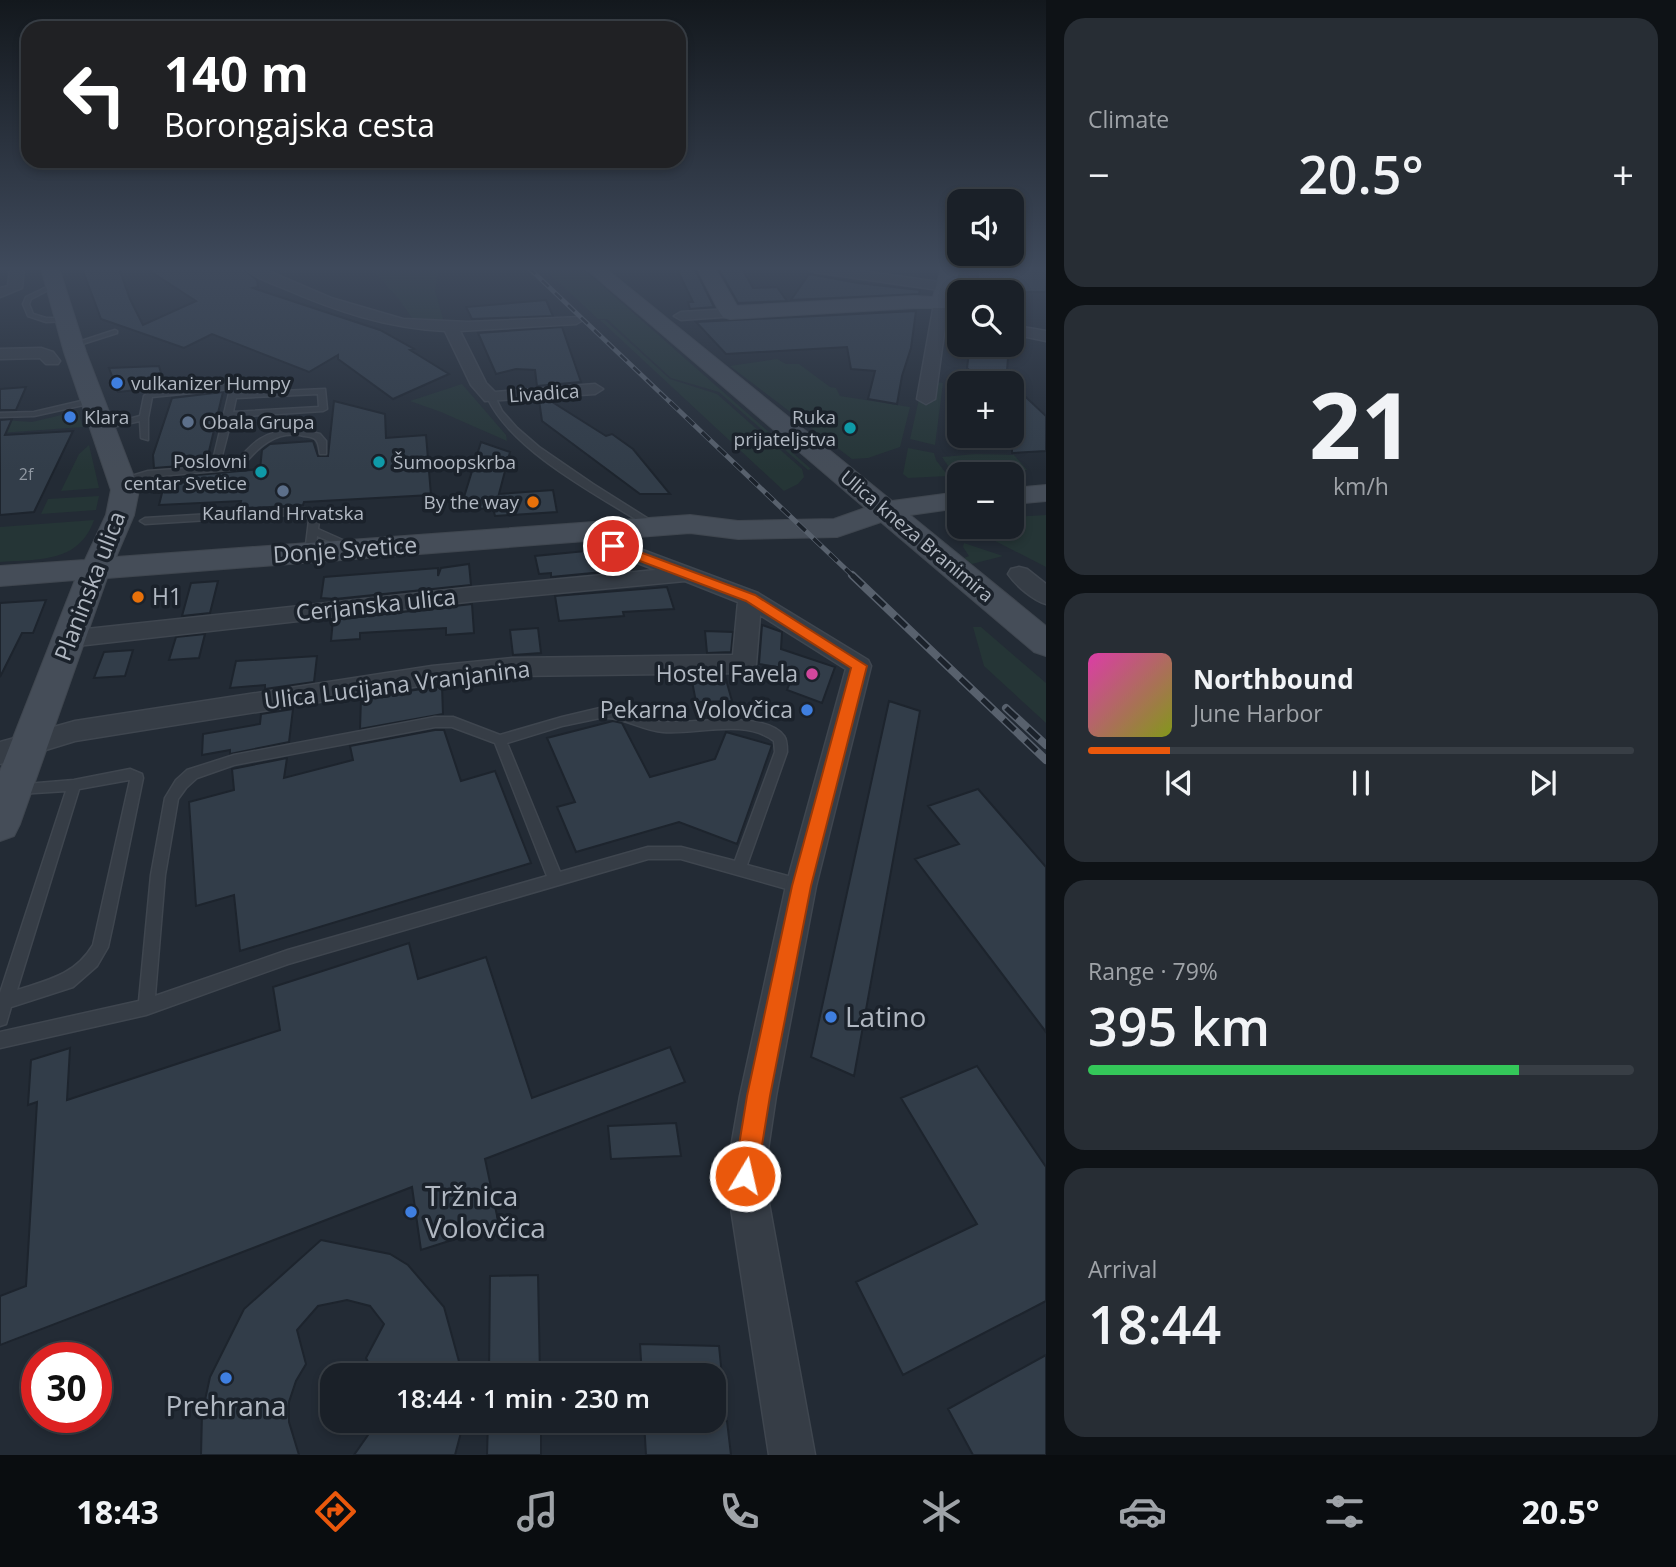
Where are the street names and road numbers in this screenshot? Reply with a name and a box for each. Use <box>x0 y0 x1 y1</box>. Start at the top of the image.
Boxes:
street label: Livadica <box>508 378 580 408</box>
street label: Ulica kneza Branimira <box>835 464 999 608</box>
street label: Planinska ulica <box>46 506 132 665</box>
street label: Donje Svetice <box>272 528 418 570</box>
street label: Cerjanska ulica <box>294 580 458 628</box>
street label: Ulica Lucijana Vranjanina <box>262 652 532 716</box>

